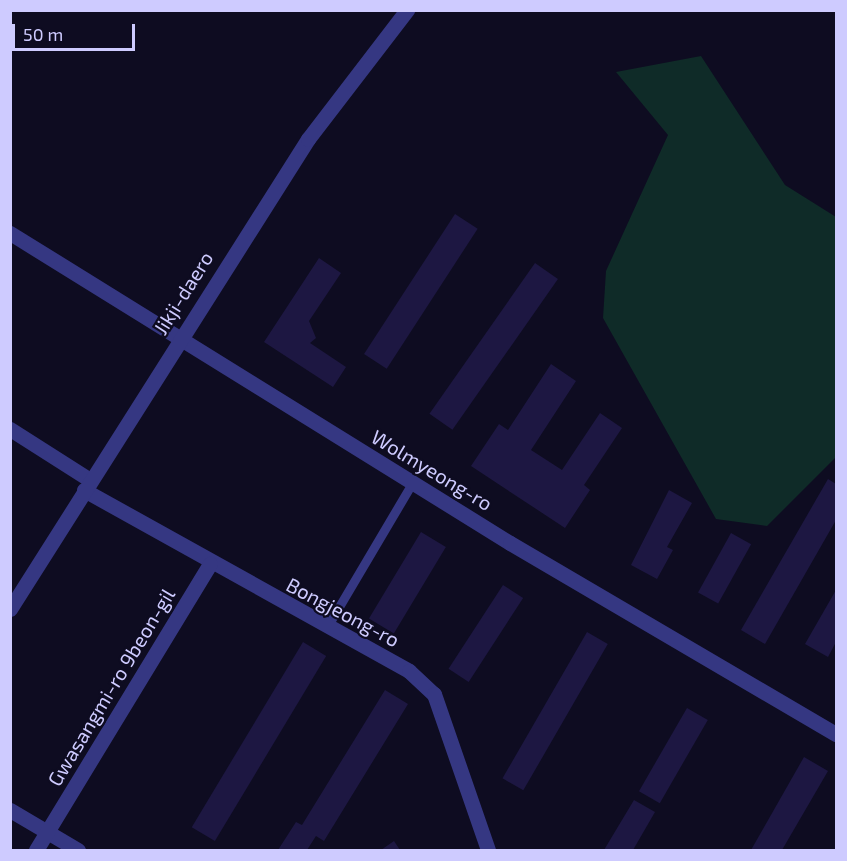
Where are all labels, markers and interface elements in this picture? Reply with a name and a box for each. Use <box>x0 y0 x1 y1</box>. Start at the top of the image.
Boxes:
scale bar <box>15 12 138 50</box>
text: 50 m <box>23 23 63 45</box>
street label: Jikji-daero <box>148 247 218 339</box>
street label: Wolmyeong-ro <box>367 424 497 516</box>
street label: Bongjeong-ro <box>282 572 404 652</box>
street label: Gwasangmi-ro 9beon-gil <box>42 584 180 790</box>

